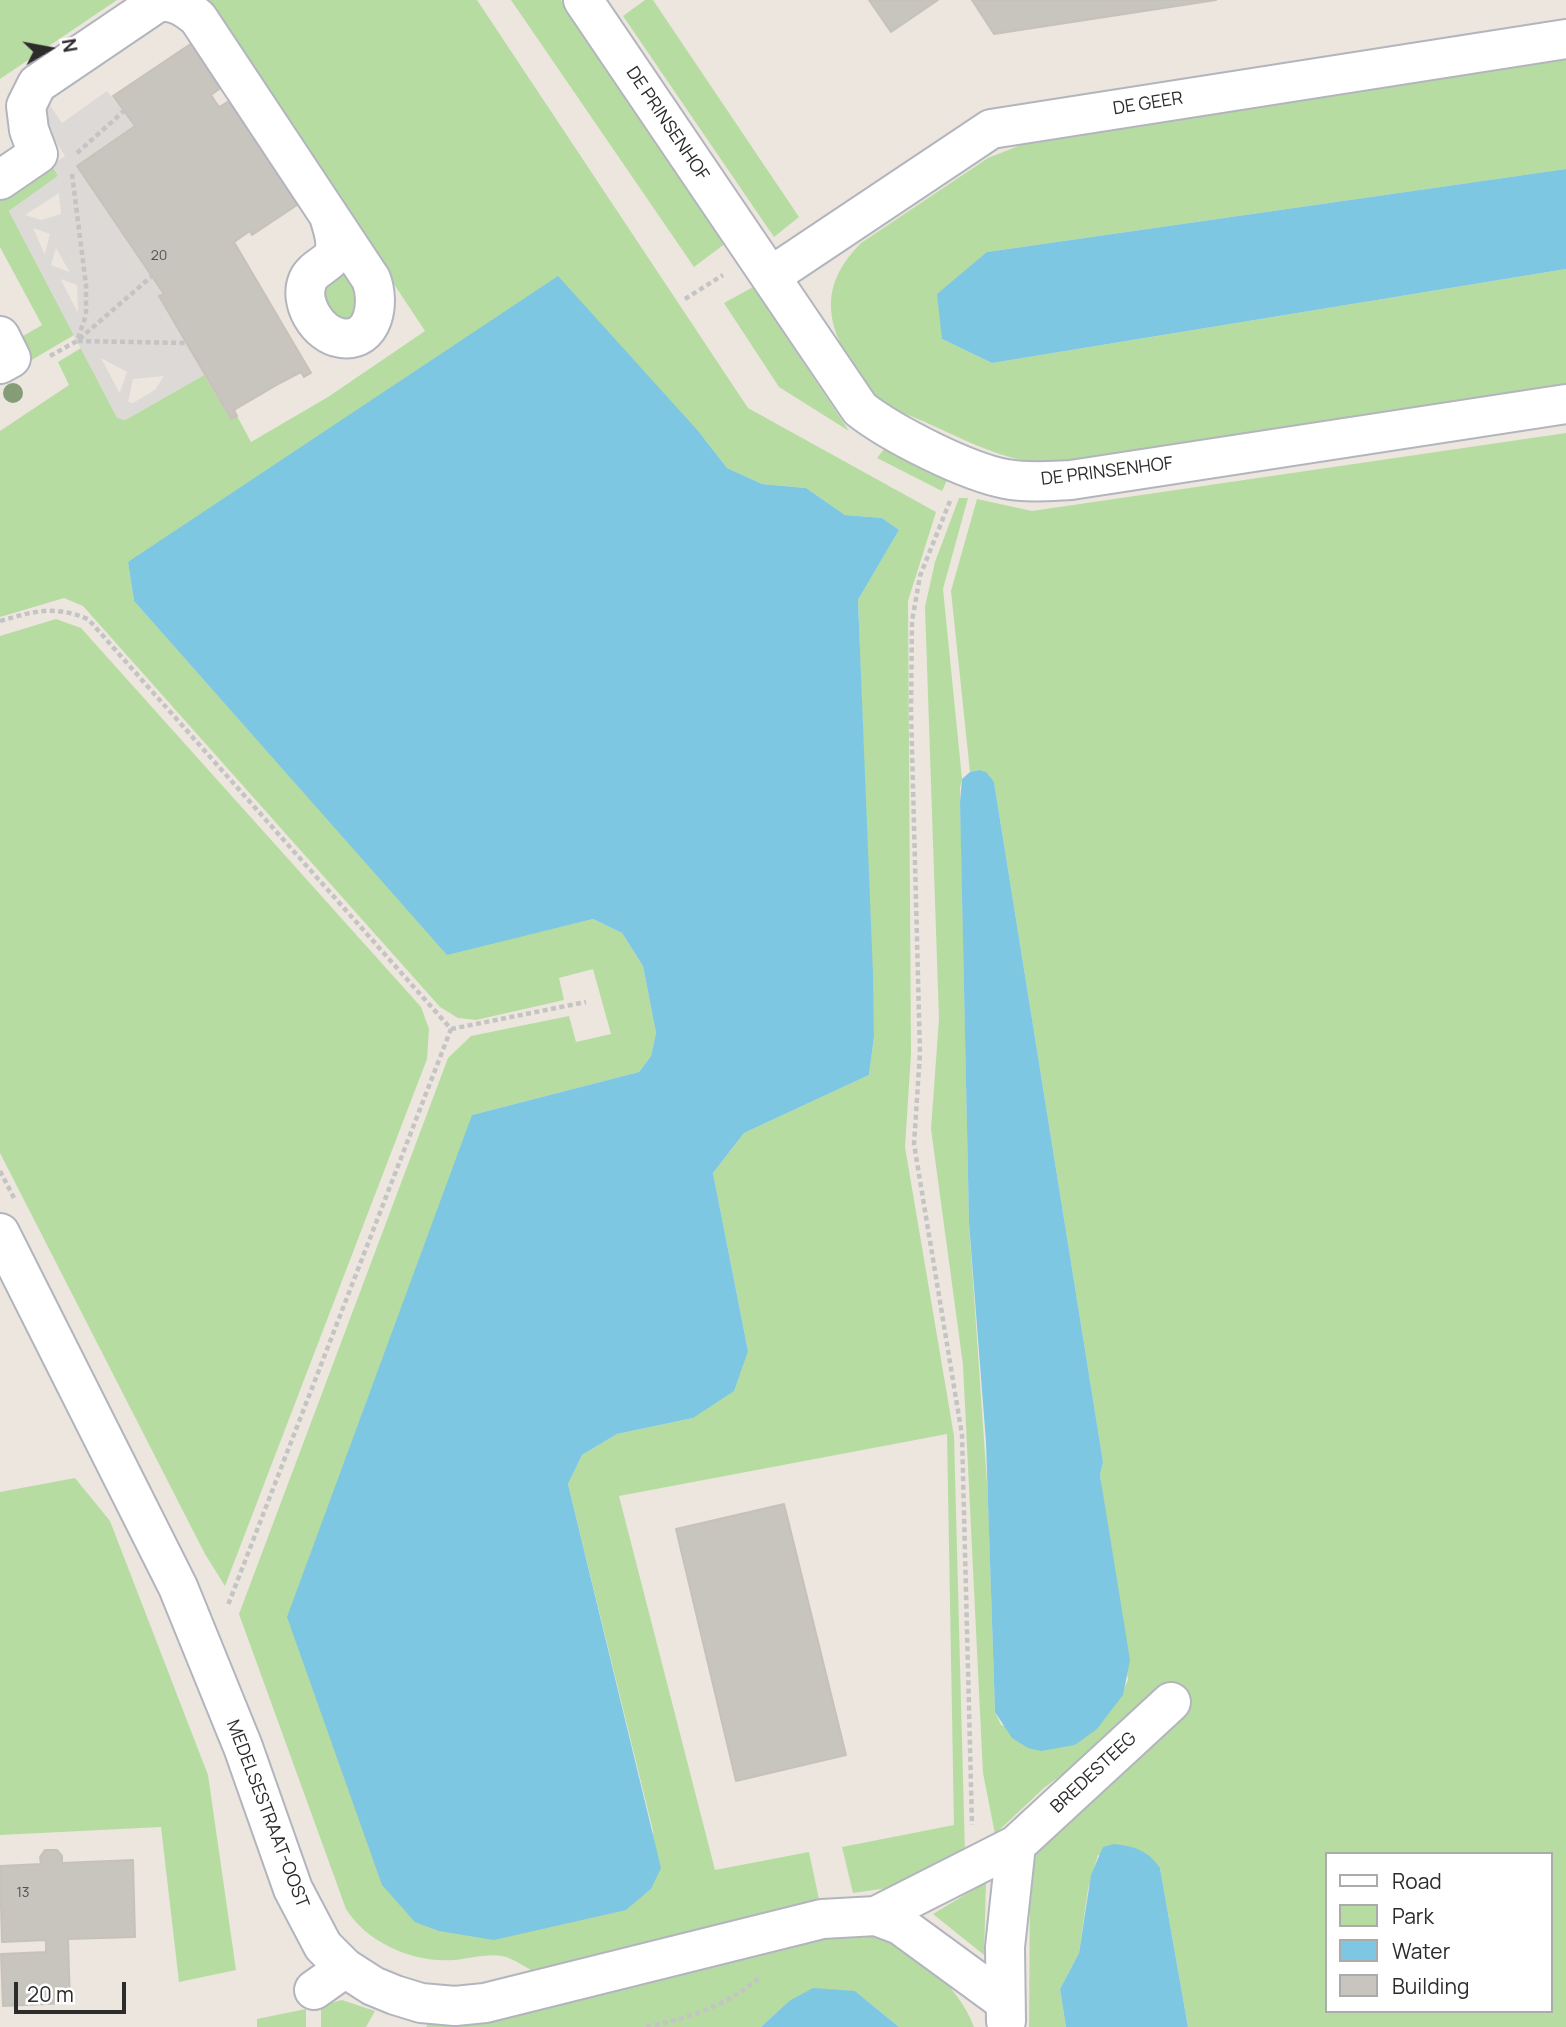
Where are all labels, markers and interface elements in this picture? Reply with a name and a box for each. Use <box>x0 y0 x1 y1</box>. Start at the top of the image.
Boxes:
north arrow <box>14 14 84 84</box>
text: N <box>56 36 84 54</box>
street label: DE PRINSENHOF <box>621 63 713 185</box>
street label: DE GEER <box>1111 88 1185 120</box>
house number: 20 <box>151 248 167 264</box>
street label: DE PRINSENHOF <box>1040 453 1174 491</box>
street label: MEDELSESTRAAT-OOST <box>221 1717 313 1911</box>
street label: BREDESTEEG <box>1047 1728 1141 1818</box>
legend <box>1324 1852 1552 2013</box>
text: Road <box>1392 1867 1442 1895</box>
house number: 13 <box>16 1885 30 1901</box>
text: Park <box>1392 1902 1434 1930</box>
text: Water <box>1392 1937 1450 1965</box>
scale bar <box>18 1968 130 2012</box>
text: Building <box>1392 1972 1469 2000</box>
text: 20 m <box>27 1980 74 2008</box>

